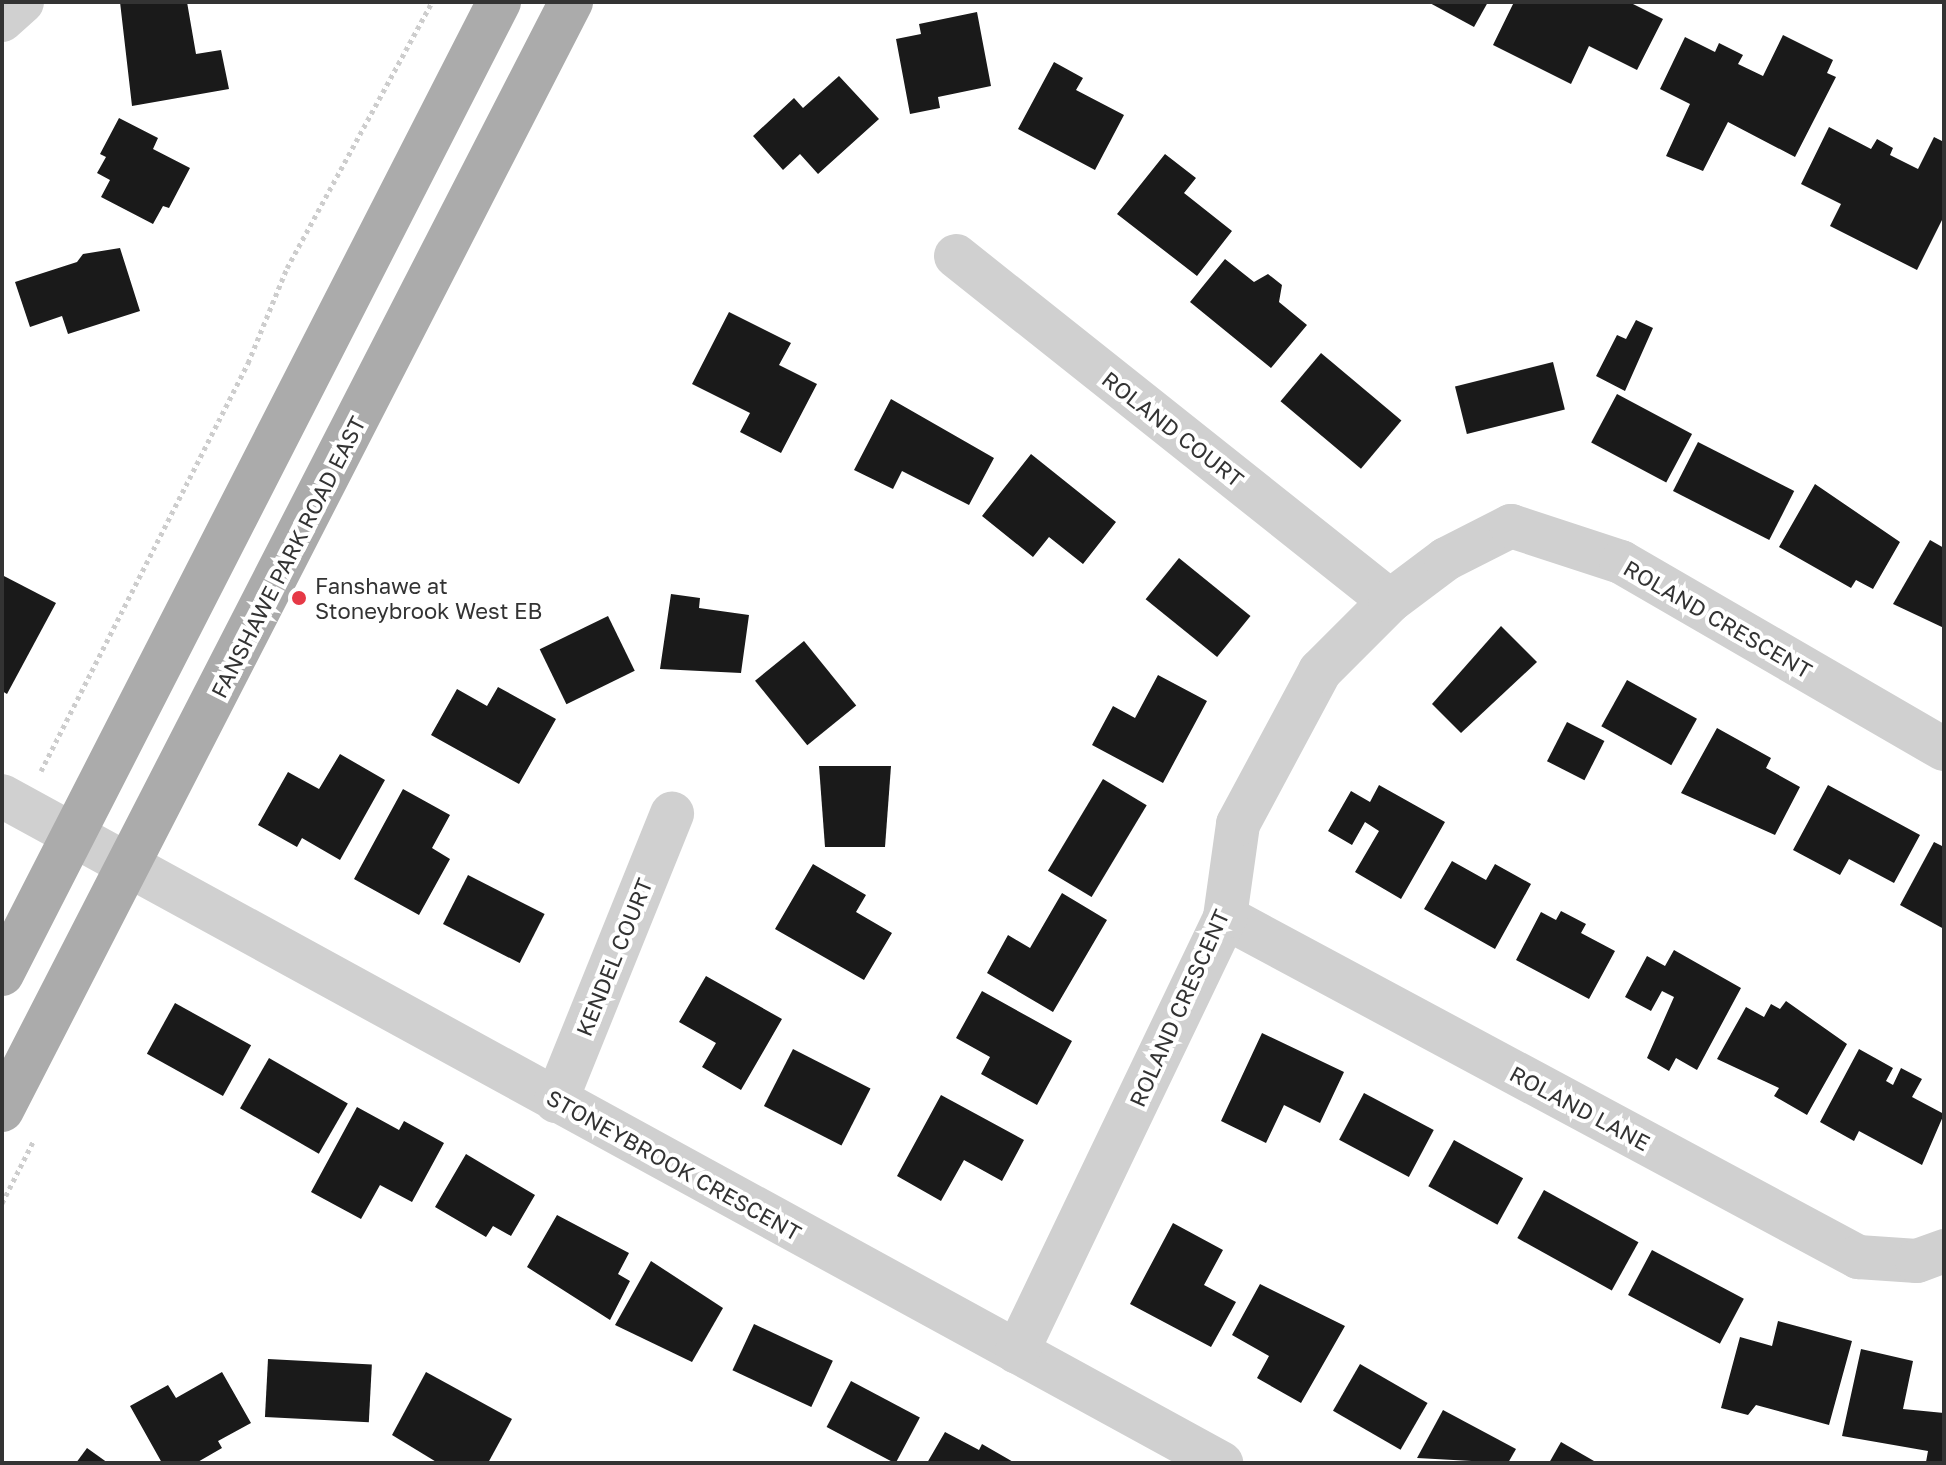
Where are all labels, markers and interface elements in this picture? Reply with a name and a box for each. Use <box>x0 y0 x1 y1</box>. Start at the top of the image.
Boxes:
street label: ROLAND COURT <box>1097 366 1249 492</box>
street label: FANSHAWE PARK ROAD EAST <box>205 412 371 702</box>
street label: ROLAND CRESCENT <box>1619 554 1817 684</box>
place label: Fanshawe at Stoneybrook West EB <box>315 572 542 624</box>
marker: Fanshawe at Stoneybrook West EB <box>290 589 308 607</box>
street label: KENDEL COURT <box>570 874 658 1040</box>
street label: ROLAND CRESCENT <box>1124 905 1234 1111</box>
street label: ROLAND LANE <box>1505 1060 1655 1156</box>
street label: STONEYBROOK CRESCENT <box>542 1084 806 1246</box>

